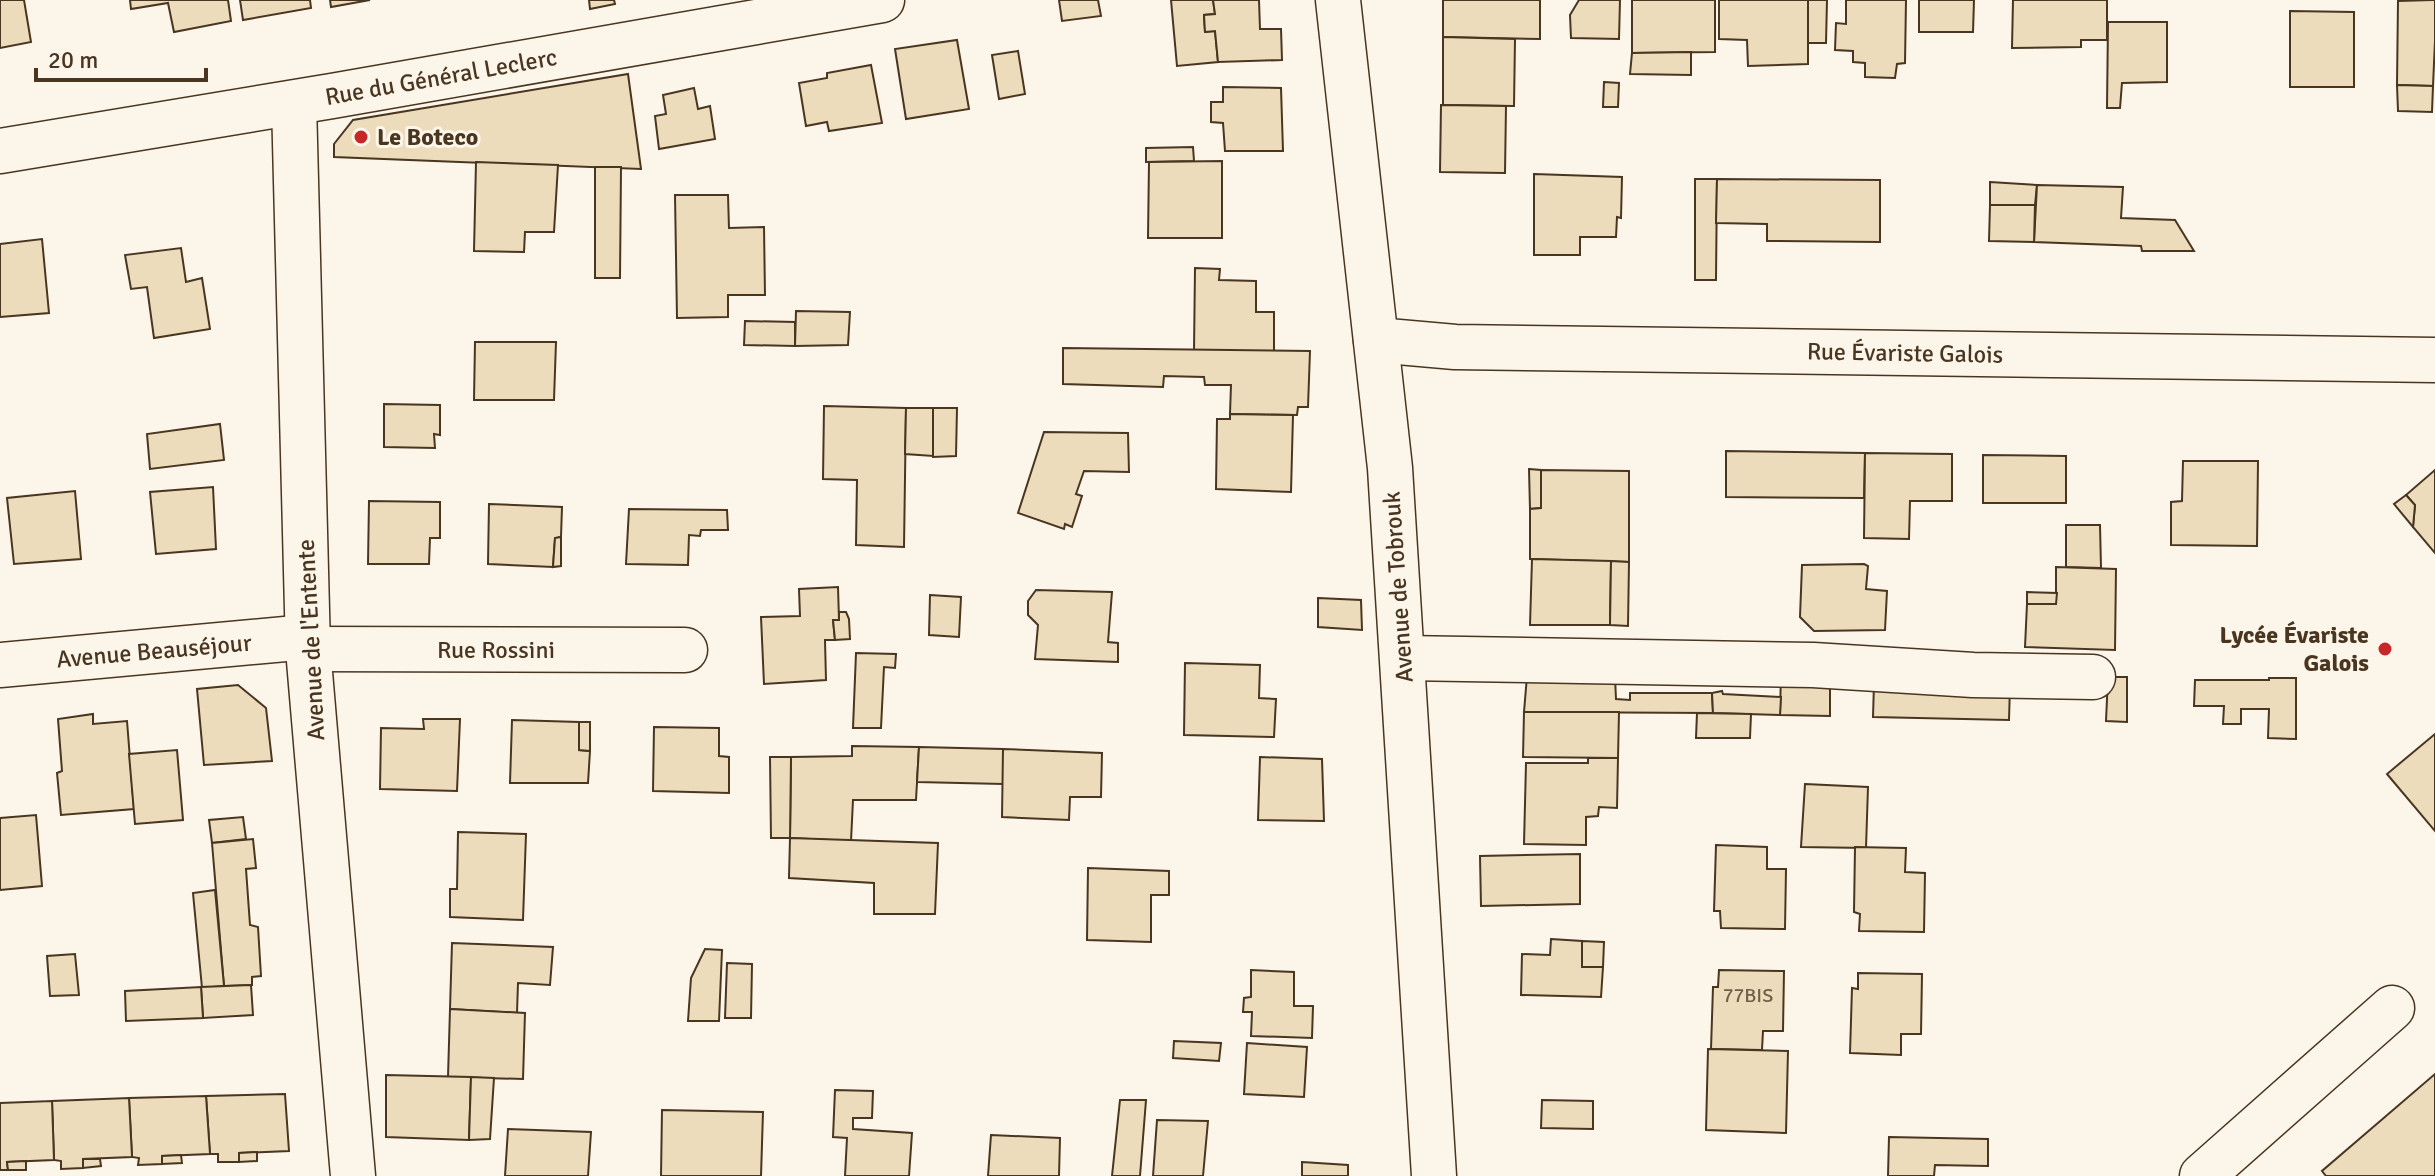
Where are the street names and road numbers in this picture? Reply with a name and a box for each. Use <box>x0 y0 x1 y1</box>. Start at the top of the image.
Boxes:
street label: Rue du Général Leclerc <box>323 42 559 112</box>
street label: Rue Évariste Galois <box>1807 336 2003 370</box>
street label: Avenue de Tobrouk <box>1376 491 1420 683</box>
street label: Avenue de l'Entente <box>291 538 331 742</box>
street label: Avenue Beauséjour <box>55 628 253 674</box>
street label: Rue Rossini <box>437 635 555 665</box>

